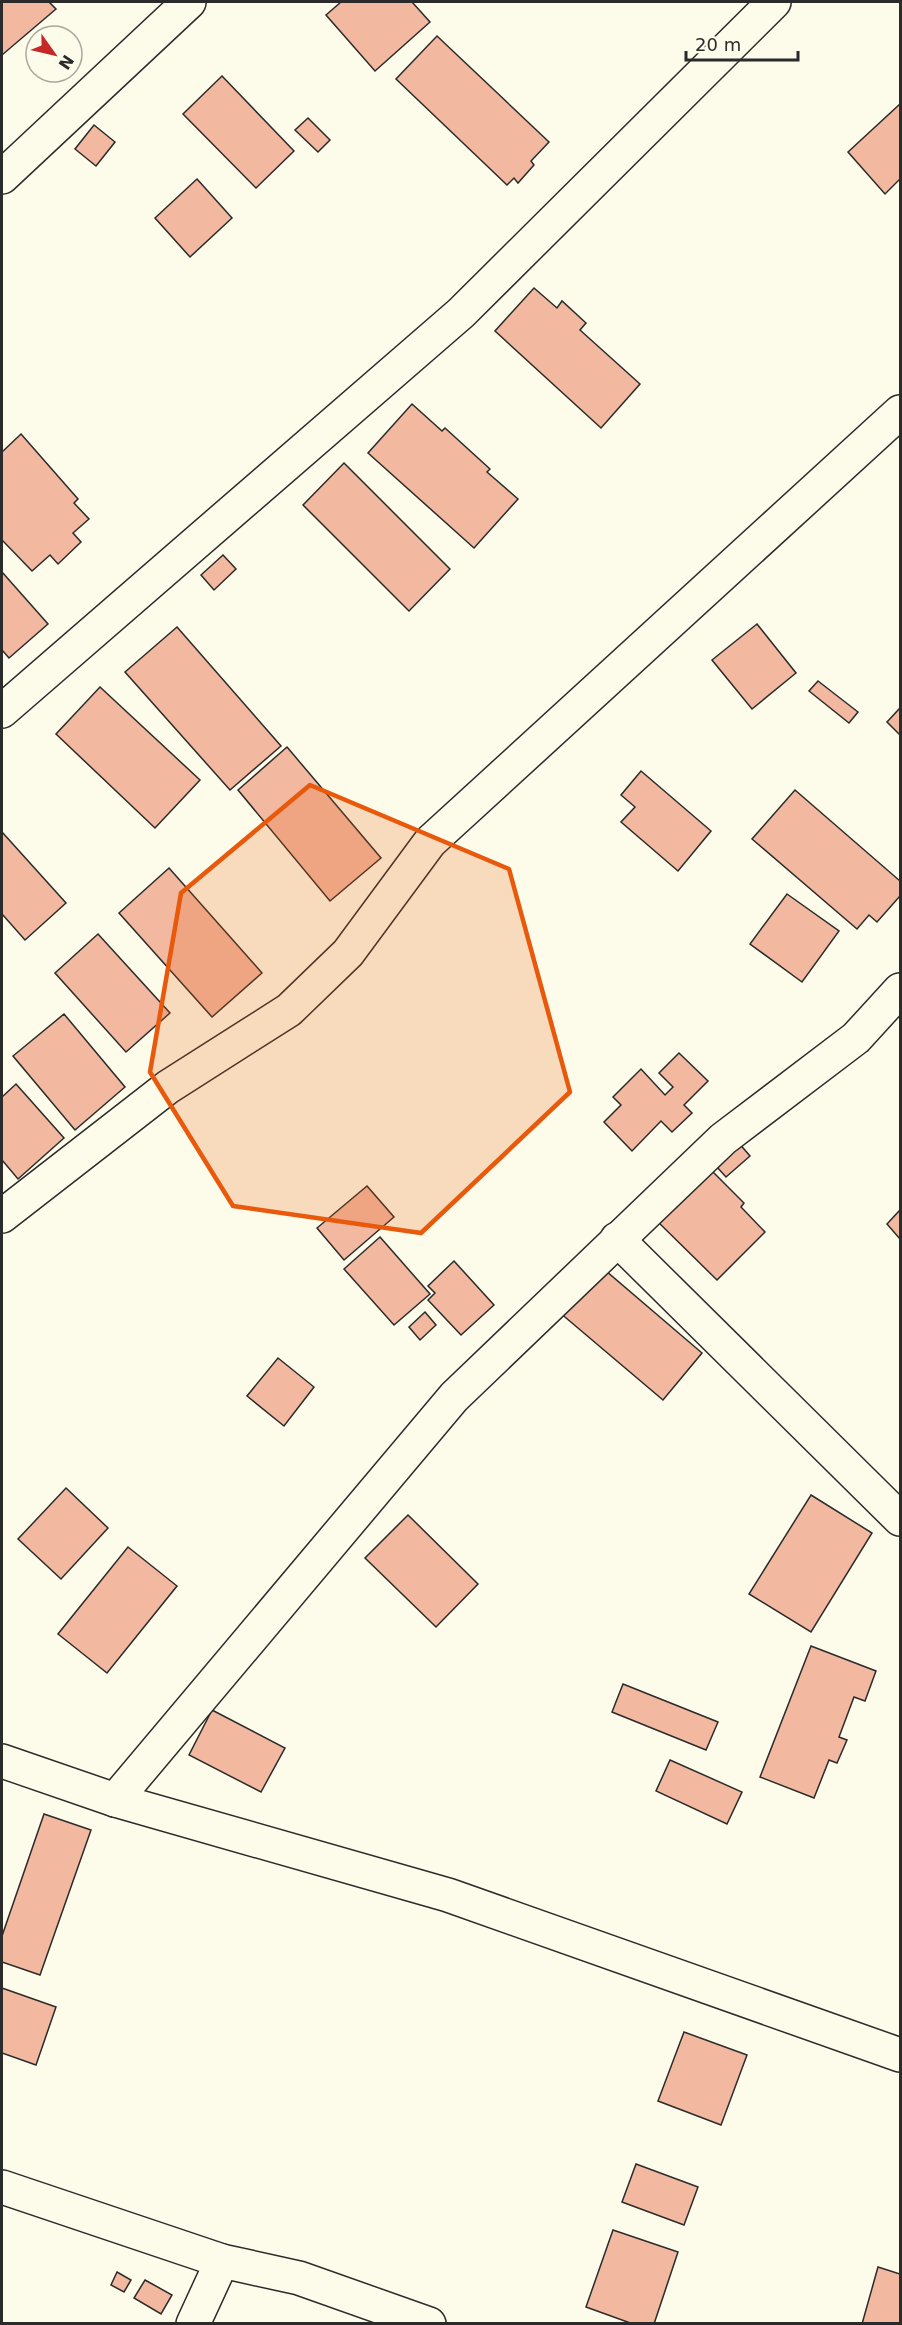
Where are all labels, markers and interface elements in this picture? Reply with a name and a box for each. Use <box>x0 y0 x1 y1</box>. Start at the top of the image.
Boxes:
north arrow <box>24 24 84 84</box>
scale bar <box>686 24 798 62</box>
text: 20 m <box>695 34 741 55</box>
text: N <box>54 51 78 73</box>

